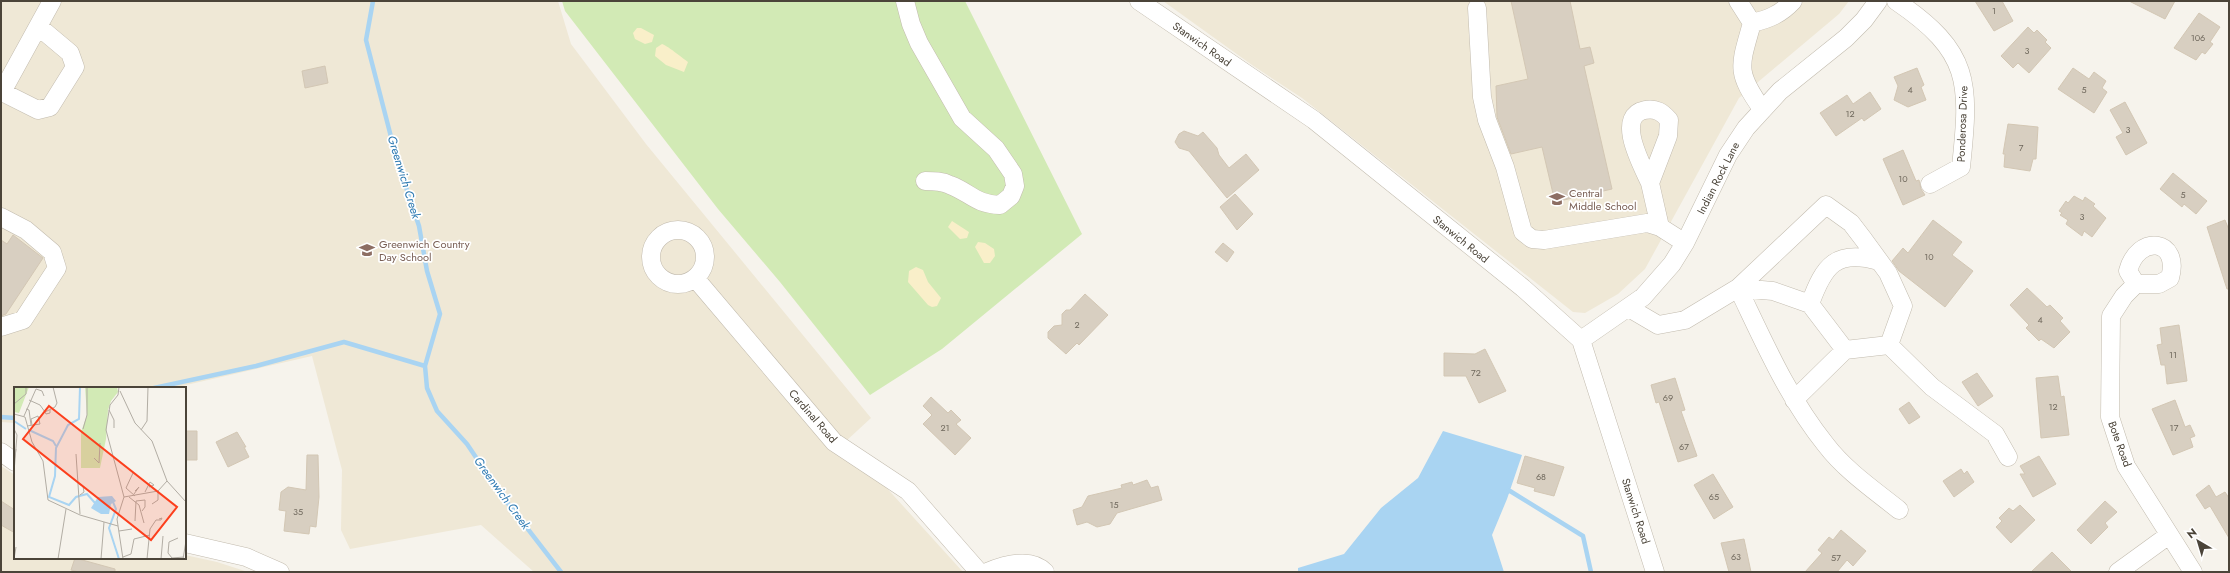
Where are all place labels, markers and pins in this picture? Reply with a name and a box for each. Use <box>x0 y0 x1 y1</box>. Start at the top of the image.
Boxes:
place label: Central Middle School <box>1569 185 1636 214</box>
school or university icon: Central Middle School <box>1548 190 1566 208</box>
place label: Greenwich Country Day School <box>379 236 470 265</box>
school or university icon: Greenwich Country Day School <box>358 241 376 259</box>

